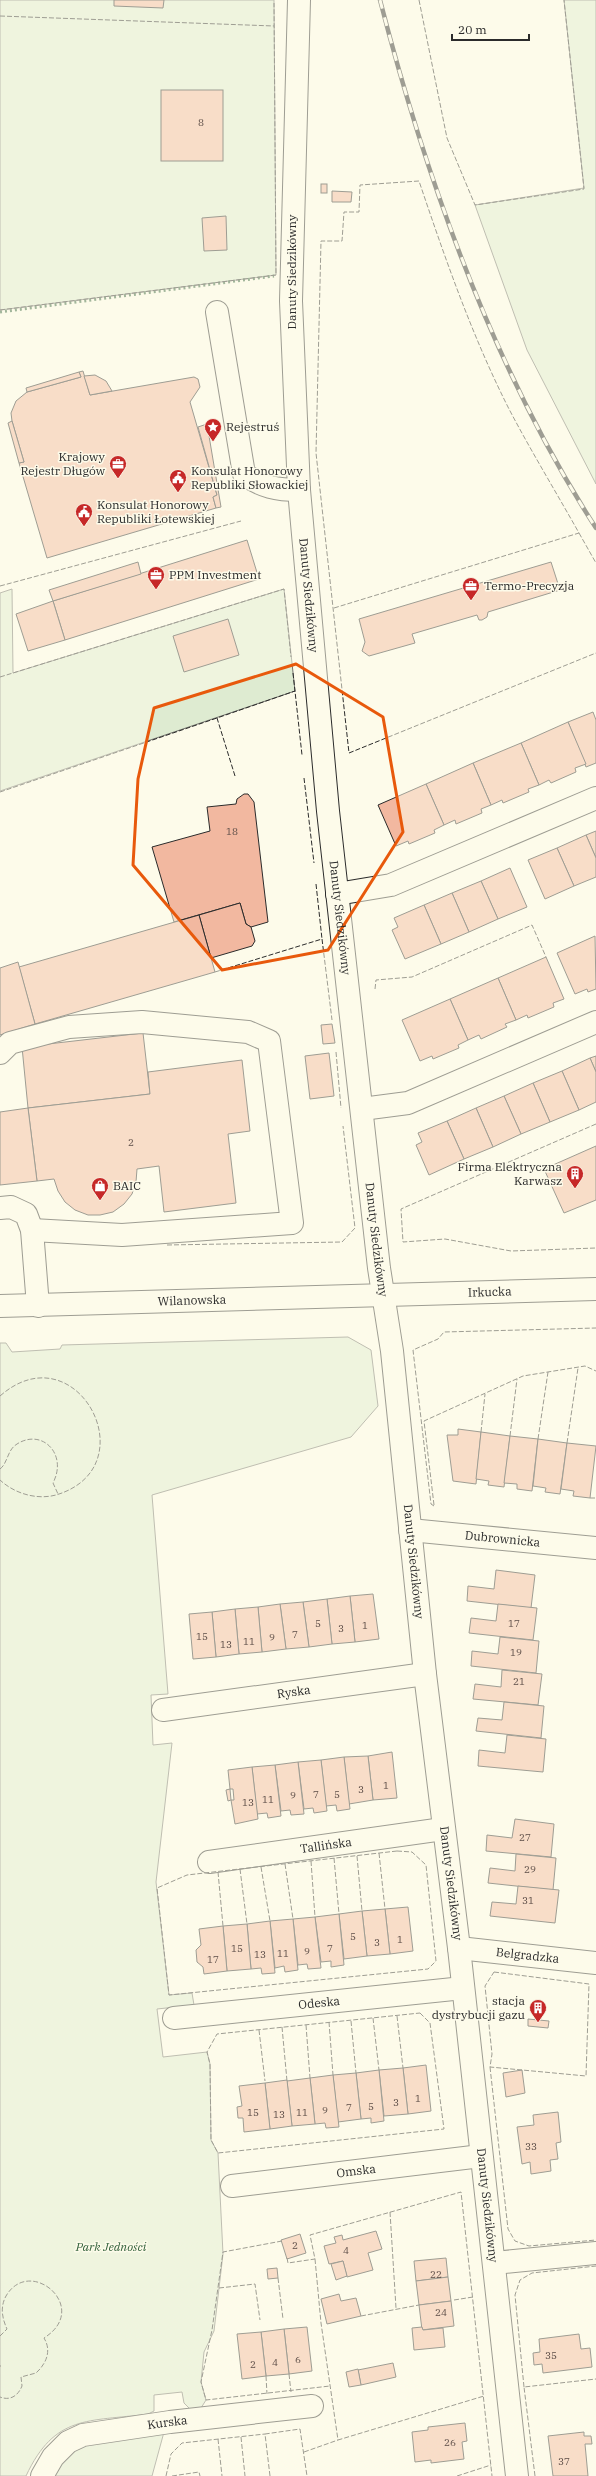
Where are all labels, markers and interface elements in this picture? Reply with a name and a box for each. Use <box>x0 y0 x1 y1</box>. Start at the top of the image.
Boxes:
scale bar <box>452 16 529 42</box>
text: 20 m <box>458 22 487 37</box>
house number: 8 <box>198 116 204 129</box>
street label: Danuty Siedzikówny <box>284 214 299 329</box>
place icon: Rejestruś <box>203 417 223 442</box>
place label: Rejestruś <box>226 419 279 434</box>
place label: Krajowy Rejestr Długów <box>20 449 106 478</box>
office icon: Krajowy Rejestr Długów <box>108 454 128 479</box>
place label: Konsulat Honorowy Republiki Słowackiej <box>191 463 309 492</box>
public building icon: Konsulat Honorowy Republiki Słowackiej <box>168 468 188 493</box>
place label: Konsulat Honorowy Republiki Łotewskiej <box>97 497 215 526</box>
public building icon: Konsulat Honorowy Republiki Łotewskiej <box>74 502 94 527</box>
street label: Danuty Siedzikówny <box>296 537 322 654</box>
office icon: PPM Investment <box>146 565 166 590</box>
place label: PPM Investment <box>169 567 261 582</box>
office icon: Termo-Precyzja <box>461 576 481 601</box>
place label: Termo-Precyzja <box>484 578 575 593</box>
house number: 18 <box>226 825 238 838</box>
street label: Danuty Siedzikówny <box>327 860 354 976</box>
house number: 2 <box>128 1136 134 1149</box>
place label: Firma Elektryczna Karwasz <box>458 1159 562 1188</box>
building icon: Firma Elektryczna Karwasz <box>565 1164 585 1189</box>
shop icon: BAIC <box>90 1176 110 1201</box>
place label: BAIC <box>113 1178 141 1193</box>
street label: Danuty Siedzikówny <box>363 1182 391 1298</box>
street label: Irkucka <box>468 1283 512 1300</box>
street label: Wilanowska <box>157 1292 227 1308</box>
street label: Danuty Siedzikówny <box>401 1503 427 1620</box>
street label: Dubrownicka <box>464 1527 541 1550</box>
house number: 5 <box>315 1617 321 1630</box>
house number: 17 <box>508 1617 520 1630</box>
house number: 1 <box>362 1619 368 1632</box>
house number: 3 <box>338 1622 344 1635</box>
house number: 7 <box>292 1628 298 1641</box>
house number: 15 <box>196 1630 208 1643</box>
house number: 9 <box>269 1631 275 1644</box>
house number: 11 <box>243 1635 255 1648</box>
house number: 13 <box>220 1638 232 1651</box>
house number: 19 <box>510 1646 522 1659</box>
house number: 21 <box>513 1675 525 1688</box>
street label: Ryska <box>276 1682 312 1701</box>
house number: 1 <box>383 1779 389 1792</box>
house number: 3 <box>358 1783 364 1796</box>
house number: 7 <box>313 1788 319 1801</box>
house number: 5 <box>334 1788 340 1801</box>
house number: 9 <box>290 1789 296 1802</box>
house number: 11 <box>262 1793 274 1806</box>
house number: 13 <box>242 1796 254 1809</box>
street label: Danuty Siedzikówny <box>437 1825 466 1942</box>
house number: 27 <box>519 1831 531 1844</box>
street label: Tallińska <box>299 1834 353 1856</box>
house number: 29 <box>524 1863 536 1876</box>
house number: 31 <box>522 1894 534 1907</box>
house number: 5 <box>350 1930 356 1943</box>
house number: 1 <box>397 1933 403 1946</box>
house number: 3 <box>374 1936 380 1949</box>
house number: 15 <box>231 1942 243 1955</box>
house number: 7 <box>327 1942 333 1955</box>
street label: Belgradzka <box>495 1944 560 1966</box>
house number: 9 <box>304 1945 310 1958</box>
house number: 11 <box>277 1947 289 1960</box>
house number: 13 <box>254 1948 266 1961</box>
house number: 17 <box>207 1953 219 1966</box>
street label: Odeska <box>298 1993 341 2012</box>
place label: stacja dystrybucji gazu <box>432 1993 526 2022</box>
building icon: stacja dystrybucji gazu <box>528 1998 548 2023</box>
house number: 1 <box>415 2092 421 2105</box>
house number: 3 <box>393 2096 399 2109</box>
house number: 5 <box>368 2100 374 2113</box>
house number: 7 <box>346 2101 352 2114</box>
house number: 9 <box>322 2104 328 2117</box>
house number: 15 <box>247 2106 259 2119</box>
house number: 11 <box>296 2106 308 2119</box>
house number: 13 <box>273 2108 285 2121</box>
house number: 33 <box>525 2140 537 2153</box>
street label: Danuty Siedzikówny <box>474 2147 502 2264</box>
street label: Omska <box>336 2161 377 2180</box>
park label: Park Jedności <box>75 2239 147 2254</box>
house number: 2 <box>292 2239 298 2252</box>
house number: 4 <box>343 2244 349 2257</box>
house number: 22 <box>430 2268 442 2281</box>
house number: 24 <box>435 2306 447 2319</box>
house number: 35 <box>545 2349 557 2362</box>
house number: 6 <box>295 2353 301 2366</box>
house number: 4 <box>272 2356 278 2369</box>
house number: 2 <box>250 2358 256 2371</box>
street label: Kurska <box>146 2412 189 2432</box>
house number: 26 <box>444 2436 456 2449</box>
house number: 37 <box>558 2455 570 2468</box>

